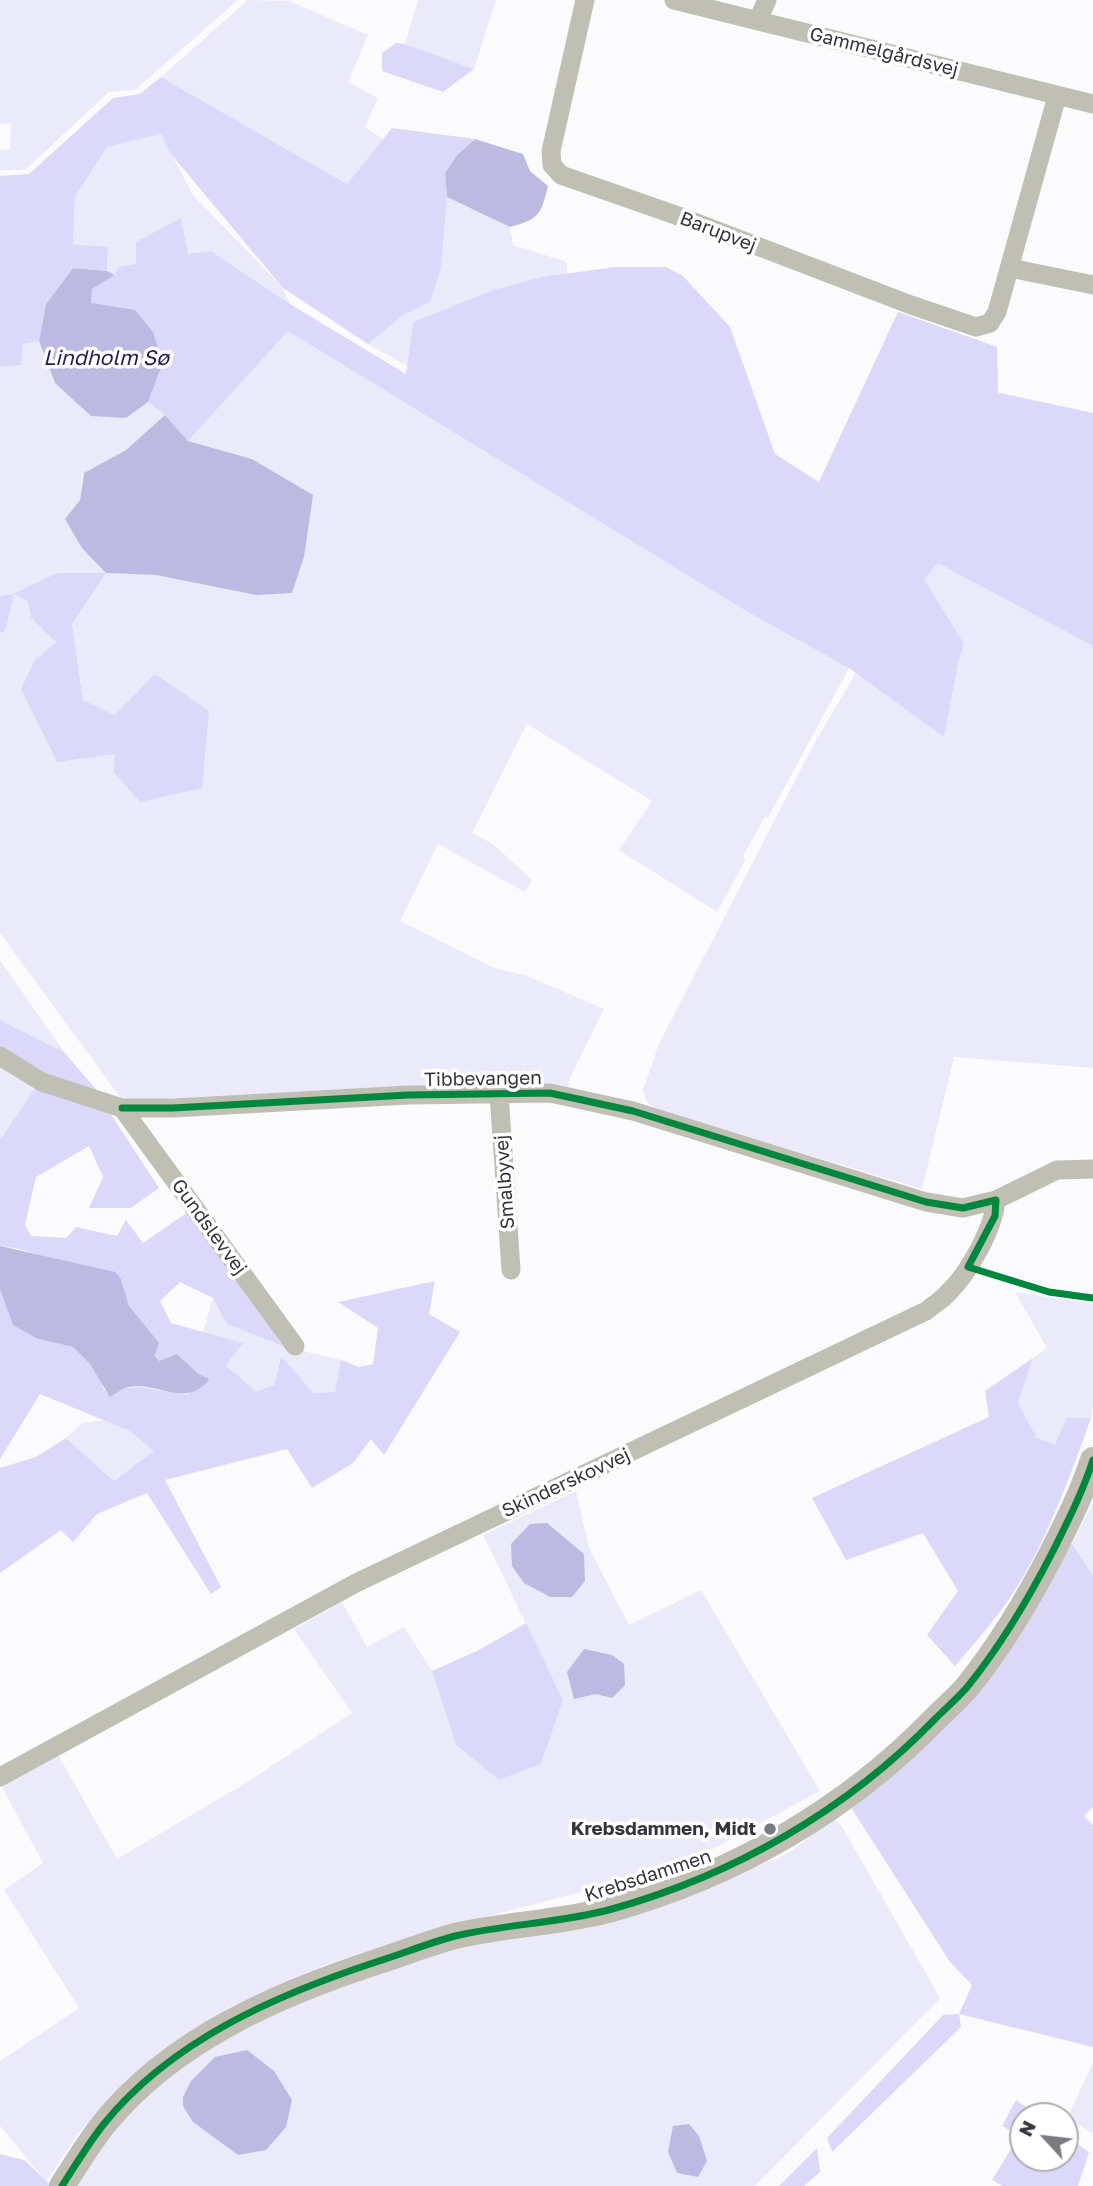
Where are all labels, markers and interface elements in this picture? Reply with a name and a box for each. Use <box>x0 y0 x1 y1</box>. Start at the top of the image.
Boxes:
street label: Gammelgårdsvej <box>807 22 961 82</box>
street label: Barupvej <box>677 207 759 257</box>
water label: Lindholm Sø <box>43 345 169 371</box>
street label: Tibbevangen <box>424 1067 542 1091</box>
street label: Smalbyvej <box>490 1134 520 1230</box>
street label: Gundslevvej <box>167 1175 251 1279</box>
street label: Skinderskovvej <box>498 1443 634 1523</box>
place label: Krebsdammen, Midt <box>571 1818 756 1840</box>
marker: Krebsdammen, Midt <box>762 1821 778 1837</box>
street label: Krebsdammen <box>582 1845 714 1907</box>
north arrow <box>1009 2102 1079 2172</box>
text: N <box>1013 2116 1040 2140</box>

